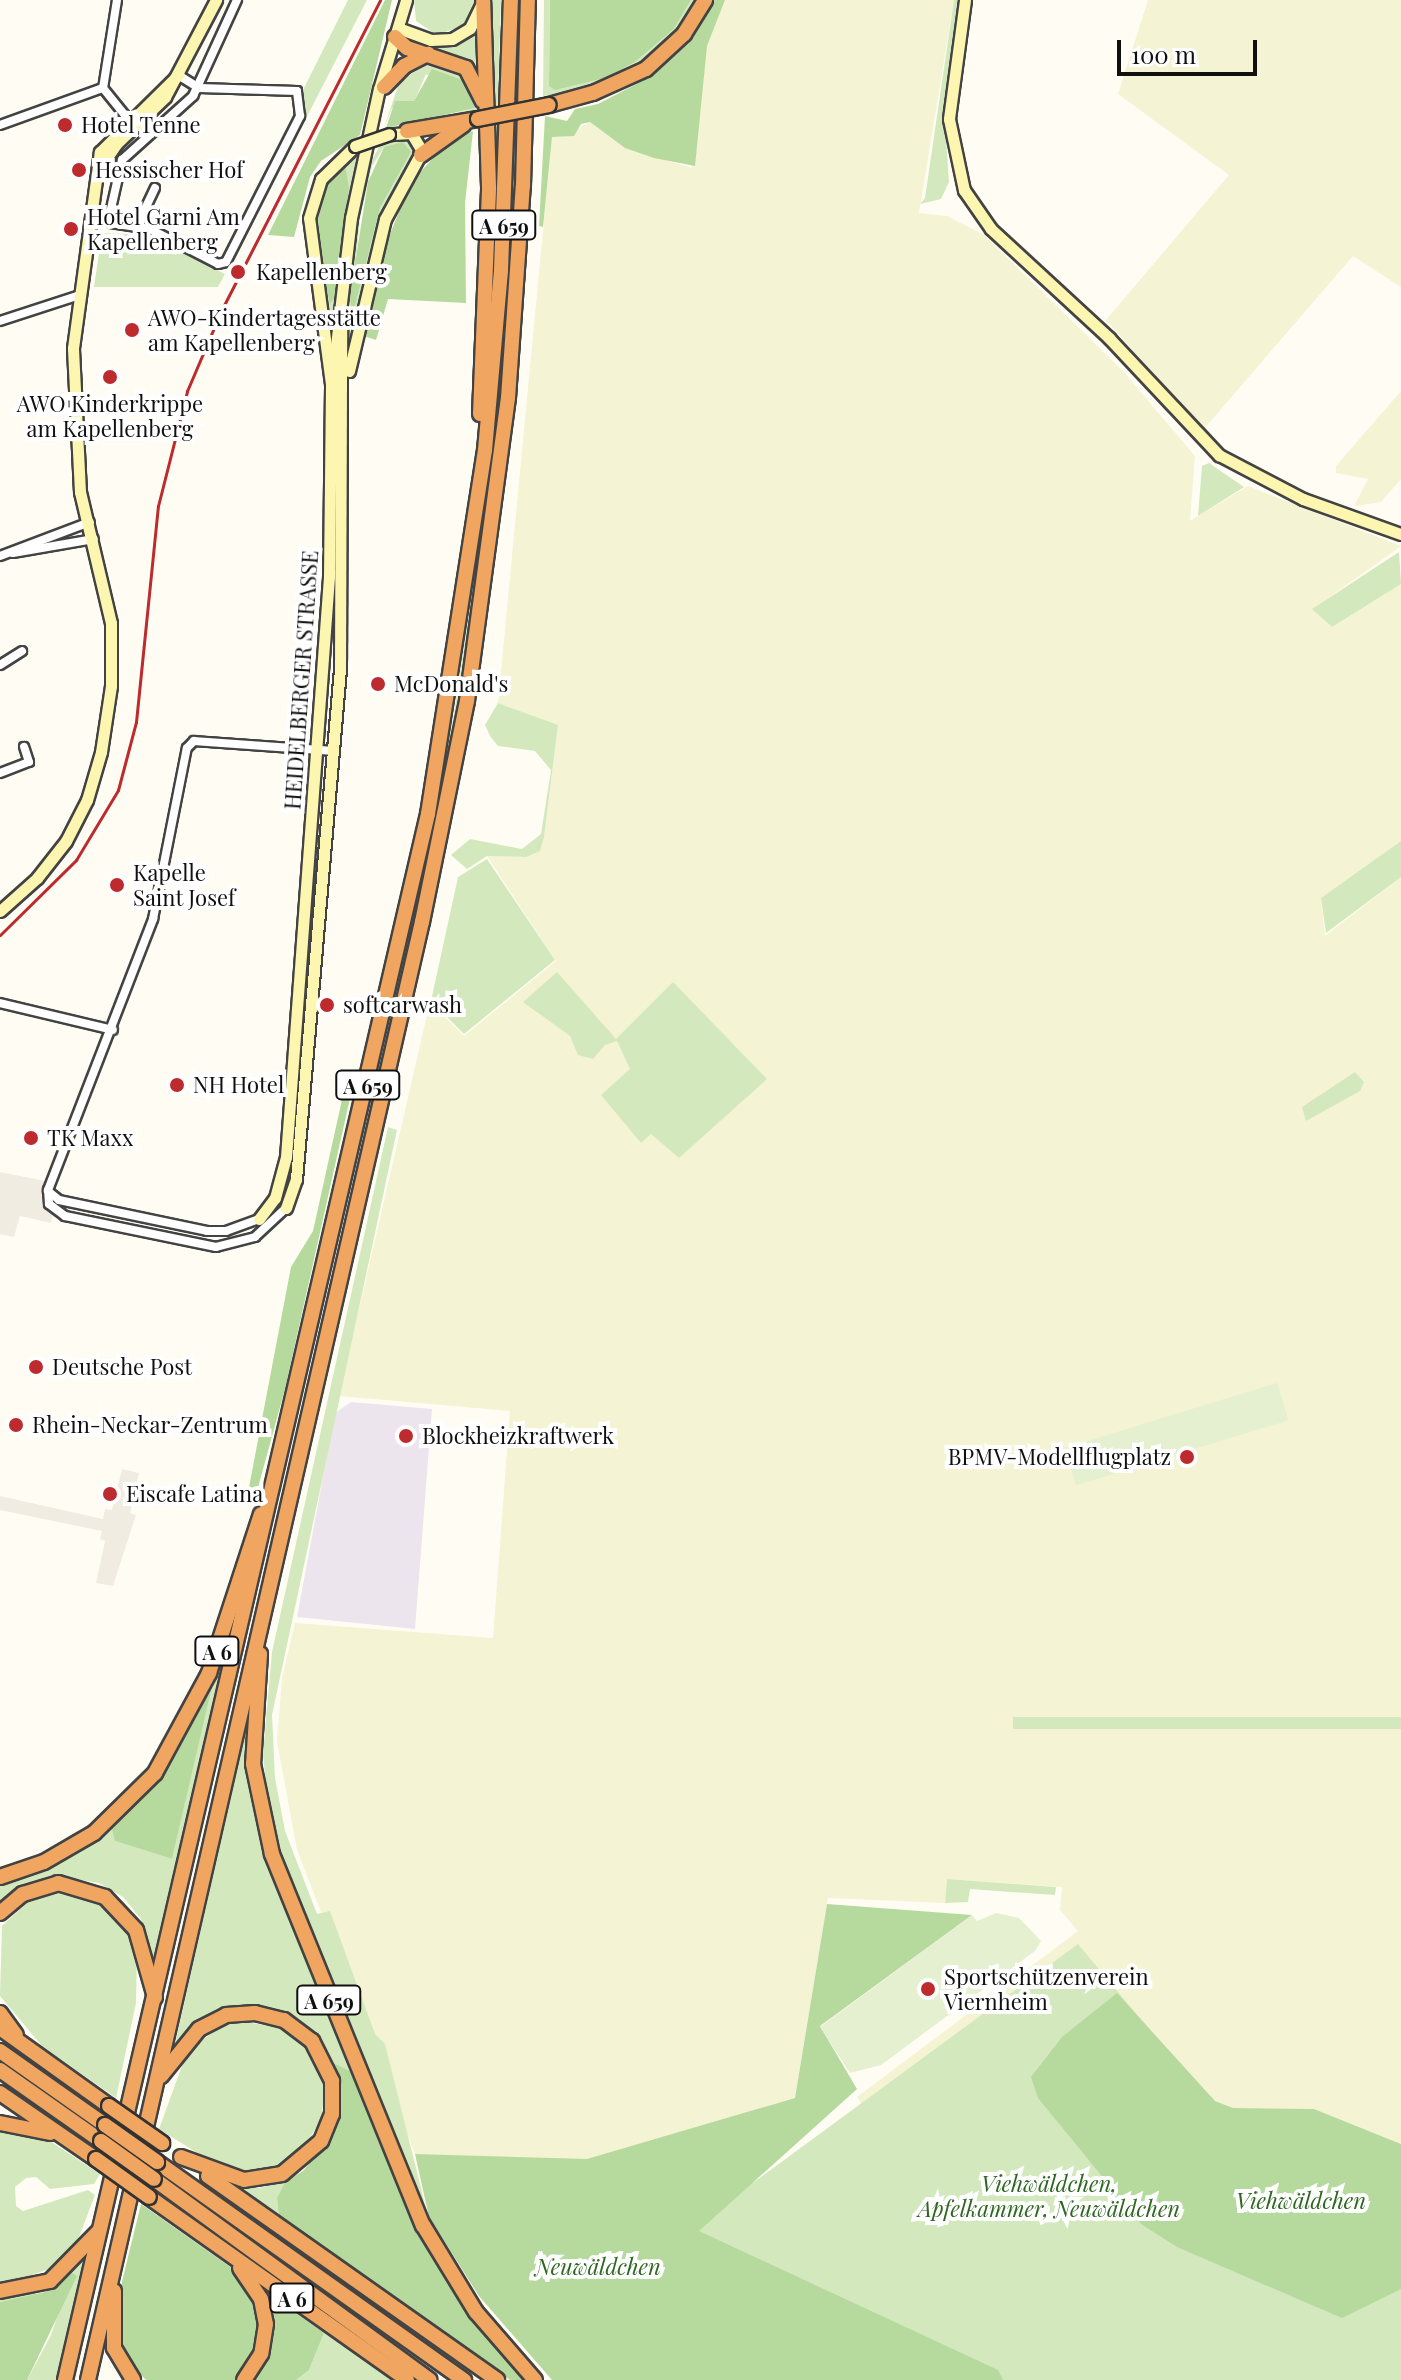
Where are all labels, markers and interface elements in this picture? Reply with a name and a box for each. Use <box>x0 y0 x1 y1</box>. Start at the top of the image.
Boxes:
scale bar <box>1121 24 1261 74</box>
text: 100 m <box>1131 38 1196 70</box>
place label: Hotel Tenne <box>81 112 201 138</box>
marker: Hotel Tenne <box>56 116 74 134</box>
place label: Hessischer Hof <box>95 157 244 183</box>
marker: Hessischer Hof <box>70 161 88 179</box>
place label: Hotel Garni Am Kapellenberg <box>87 203 241 254</box>
road number: A 659 <box>470 209 538 241</box>
marker: Hotel Garni Am Kapellenberg <box>62 220 80 238</box>
place label: Kapellenberg <box>256 259 387 285</box>
marker: Kapellenberg <box>227 261 249 283</box>
place label: AWO-Kindertagesstätte am Kapellenberg <box>148 304 381 356</box>
marker: AWO-Kindertagesstätte am Kapellenberg <box>123 321 141 339</box>
marker: AWO Kinderkrippe am Kapellenberg <box>101 368 119 386</box>
place label: AWO Kinderkrippe am Kapellenberg <box>17 390 203 442</box>
street label: HEIDELBERGER STRASSE <box>279 549 323 811</box>
place label: McDonald's <box>394 671 508 697</box>
marker: McDonald's <box>369 675 387 693</box>
place label: Kapelle Saint Josef <box>133 859 236 910</box>
marker: Kapelle Saint Josef <box>108 876 126 894</box>
place label: softcarwash <box>343 992 462 1018</box>
marker: softcarwash <box>318 996 336 1014</box>
road number: A 659 <box>334 1069 402 1101</box>
place label: NH Hotel <box>193 1072 284 1098</box>
marker: NH Hotel <box>168 1076 186 1094</box>
place label: TK Maxx <box>47 1125 133 1151</box>
marker: TK Maxx <box>22 1129 40 1147</box>
place label: Deutsche Post <box>52 1354 192 1380</box>
marker: Deutsche Post <box>27 1358 45 1376</box>
place label: Rhein-Neckar-Zentrum <box>32 1412 268 1438</box>
marker: Rhein-Neckar-Zentrum <box>7 1416 25 1434</box>
place label: Blockheizkraftwerk <box>422 1423 614 1449</box>
marker: Blockheizkraftwerk <box>397 1427 415 1445</box>
place label: BPMV-Modellflugplatz <box>948 1444 1171 1470</box>
marker: BPMV-Modellflugplatz <box>1178 1448 1196 1466</box>
place label: Eiscafe Latina <box>126 1481 263 1507</box>
marker: Eiscafe Latina <box>101 1485 119 1503</box>
road number: A 6 <box>193 1635 241 1667</box>
place label: Sportschützenverein Viernheim <box>944 1963 1149 2014</box>
marker: Sportschützenverein Viernheim <box>919 1980 937 1998</box>
road number: A 659 <box>295 1984 363 2016</box>
park label: Viehwäldchen, Apfelkammer, Neuwäldchen <box>918 2170 1180 2222</box>
park label: Viehwäldchen <box>1236 2188 1366 2214</box>
park label: Neuwäldchen <box>535 2254 661 2280</box>
road number: A 6 <box>268 2282 316 2314</box>

